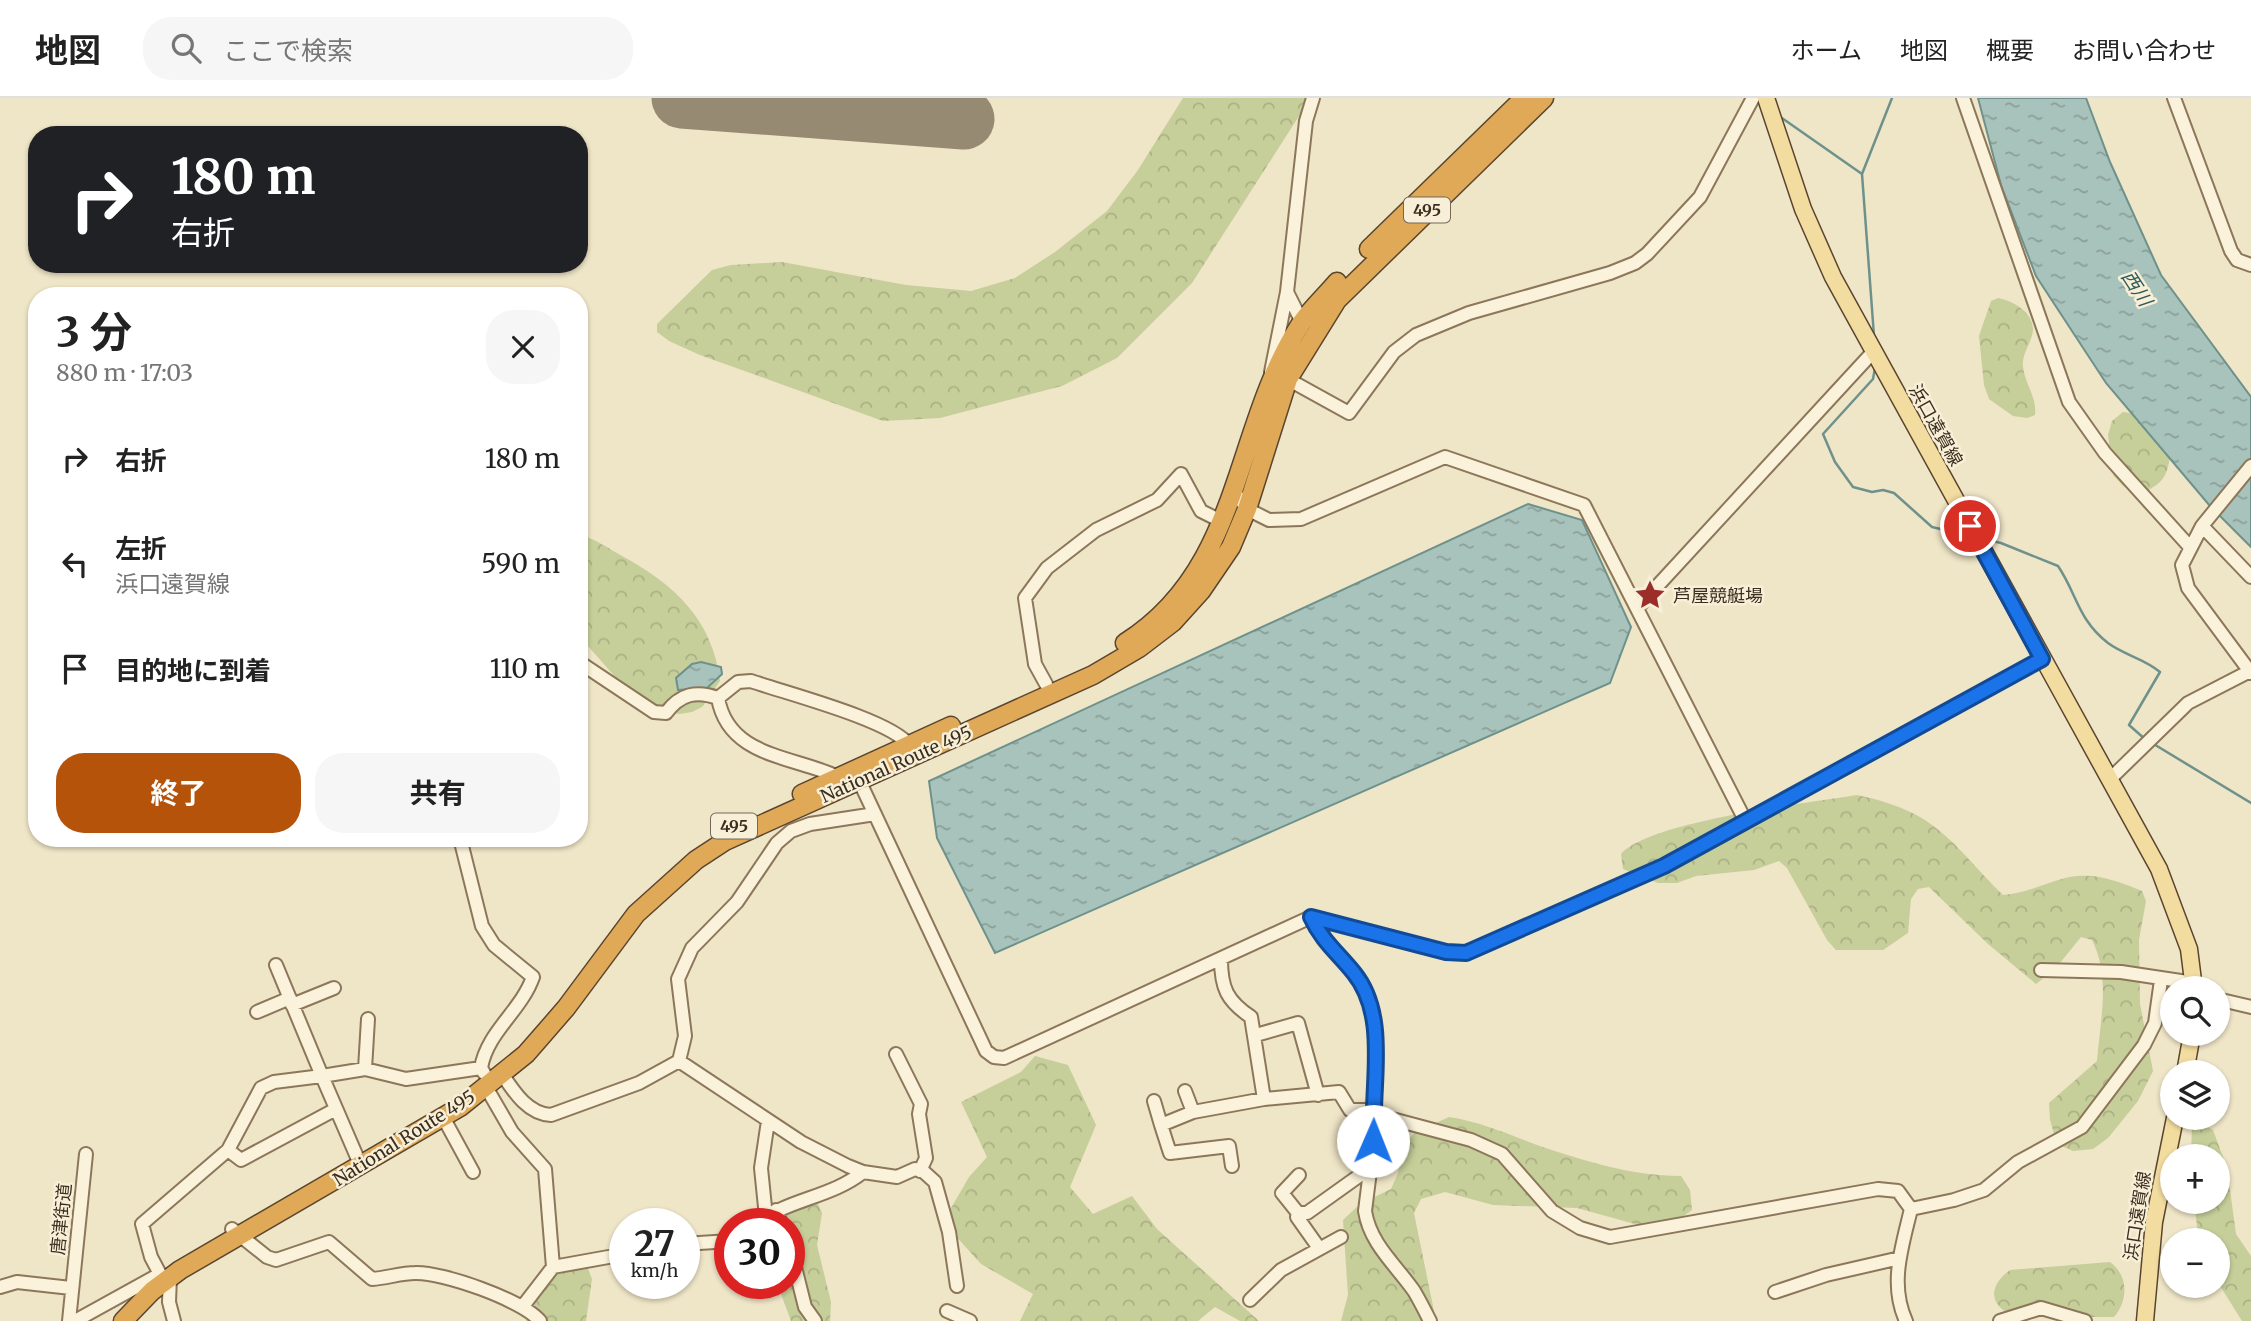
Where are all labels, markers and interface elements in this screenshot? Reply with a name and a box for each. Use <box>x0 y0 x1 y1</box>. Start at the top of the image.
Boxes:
search box <box>143 17 633 80</box>
icon: search <box>167 29 205 67</box>
text: 地図 <box>35 30 101 71</box>
text: ここで検索 <box>223 34 353 67</box>
text: ホーム <box>1791 35 1862 66</box>
text: 地図 <box>1900 35 1948 66</box>
text: 概要 <box>1986 35 2034 66</box>
text: お問い合わせ <box>2072 35 2216 66</box>
text: 180 m <box>171 146 316 207</box>
icon: right <box>56 154 147 245</box>
road number: 495 <box>1404 198 1450 222</box>
text: 右折 <box>171 213 235 253</box>
water label: 西川 <box>2117 266 2158 312</box>
text: 3 分 <box>56 306 132 358</box>
button: close <box>486 310 560 384</box>
text: 880 m · 17:03 <box>56 358 193 387</box>
street label: 浜口遠賀線 <box>1904 380 1968 470</box>
icon: right <box>56 440 94 478</box>
text: 180 m <box>485 442 560 475</box>
text: 右折 <box>115 444 167 477</box>
pin <box>1940 496 2000 556</box>
icon: arrive <box>1951 507 1989 545</box>
text: 左折 <box>115 532 167 565</box>
icon: left <box>56 545 94 583</box>
text: 590 m <box>481 547 560 580</box>
text: 浜口遠賀線 <box>115 569 230 598</box>
place icon: 芦屋競艇場 <box>1633 578 1667 612</box>
place label: 芦屋競艇場 <box>1673 584 1763 607</box>
icon: arrive <box>56 650 94 688</box>
text: 110 m <box>490 652 560 685</box>
text: 目的地に到着 <box>115 654 271 687</box>
street label: National Route 495 <box>817 720 975 808</box>
button: 終了 <box>56 753 301 833</box>
button: 共有 <box>315 753 560 833</box>
road number: 495 <box>711 814 757 838</box>
map controls <box>2160 976 2230 1298</box>
button: search <box>2160 976 2230 1046</box>
button: layers <box>2160 1060 2230 1130</box>
street label: National Route 495 <box>329 1085 479 1191</box>
position arrow <box>1336 1104 1410 1178</box>
button: + <box>2160 1144 2230 1214</box>
street label: 浜口遠賀線 <box>2119 1170 2155 1262</box>
street label: 唐津街道 <box>46 1182 76 1256</box>
speed limit sign: 30 <box>714 1208 805 1299</box>
text: 27 <box>634 1222 675 1266</box>
button: − <box>2160 1228 2230 1298</box>
text: km/h <box>631 1259 678 1282</box>

